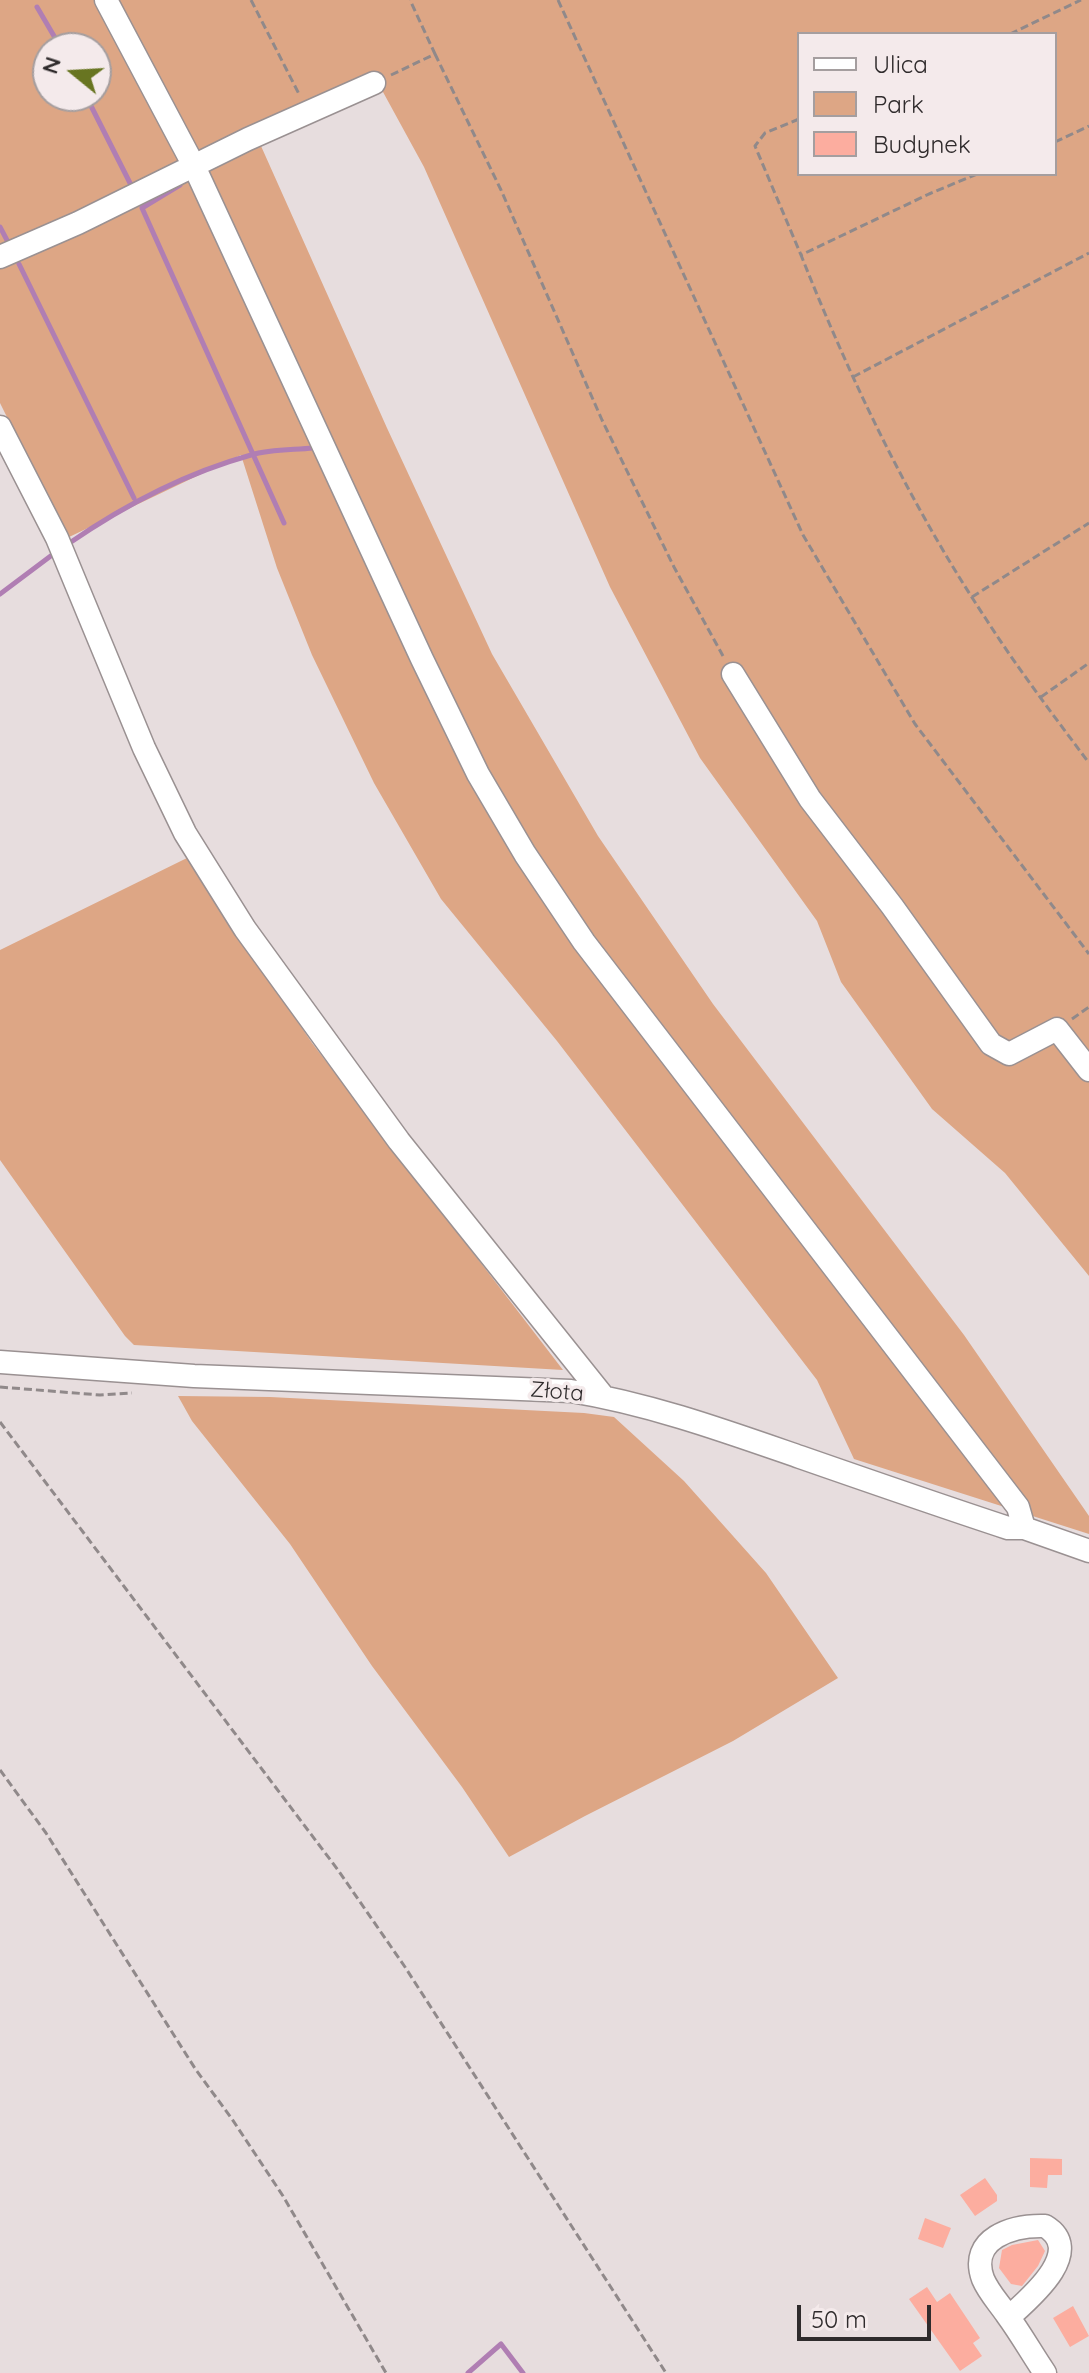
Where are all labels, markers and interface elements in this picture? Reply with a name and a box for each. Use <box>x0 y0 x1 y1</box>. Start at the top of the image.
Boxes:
north arrow <box>32 32 112 112</box>
legend <box>797 32 1057 176</box>
text: Ulica <box>873 49 928 79</box>
text: N <box>35 53 67 77</box>
text: Park <box>873 89 924 119</box>
text: Budynek <box>873 129 971 159</box>
street label: Złota <box>529 1377 585 1407</box>
scale bar <box>801 2289 935 2339</box>
text: 50 m <box>811 2304 867 2334</box>

